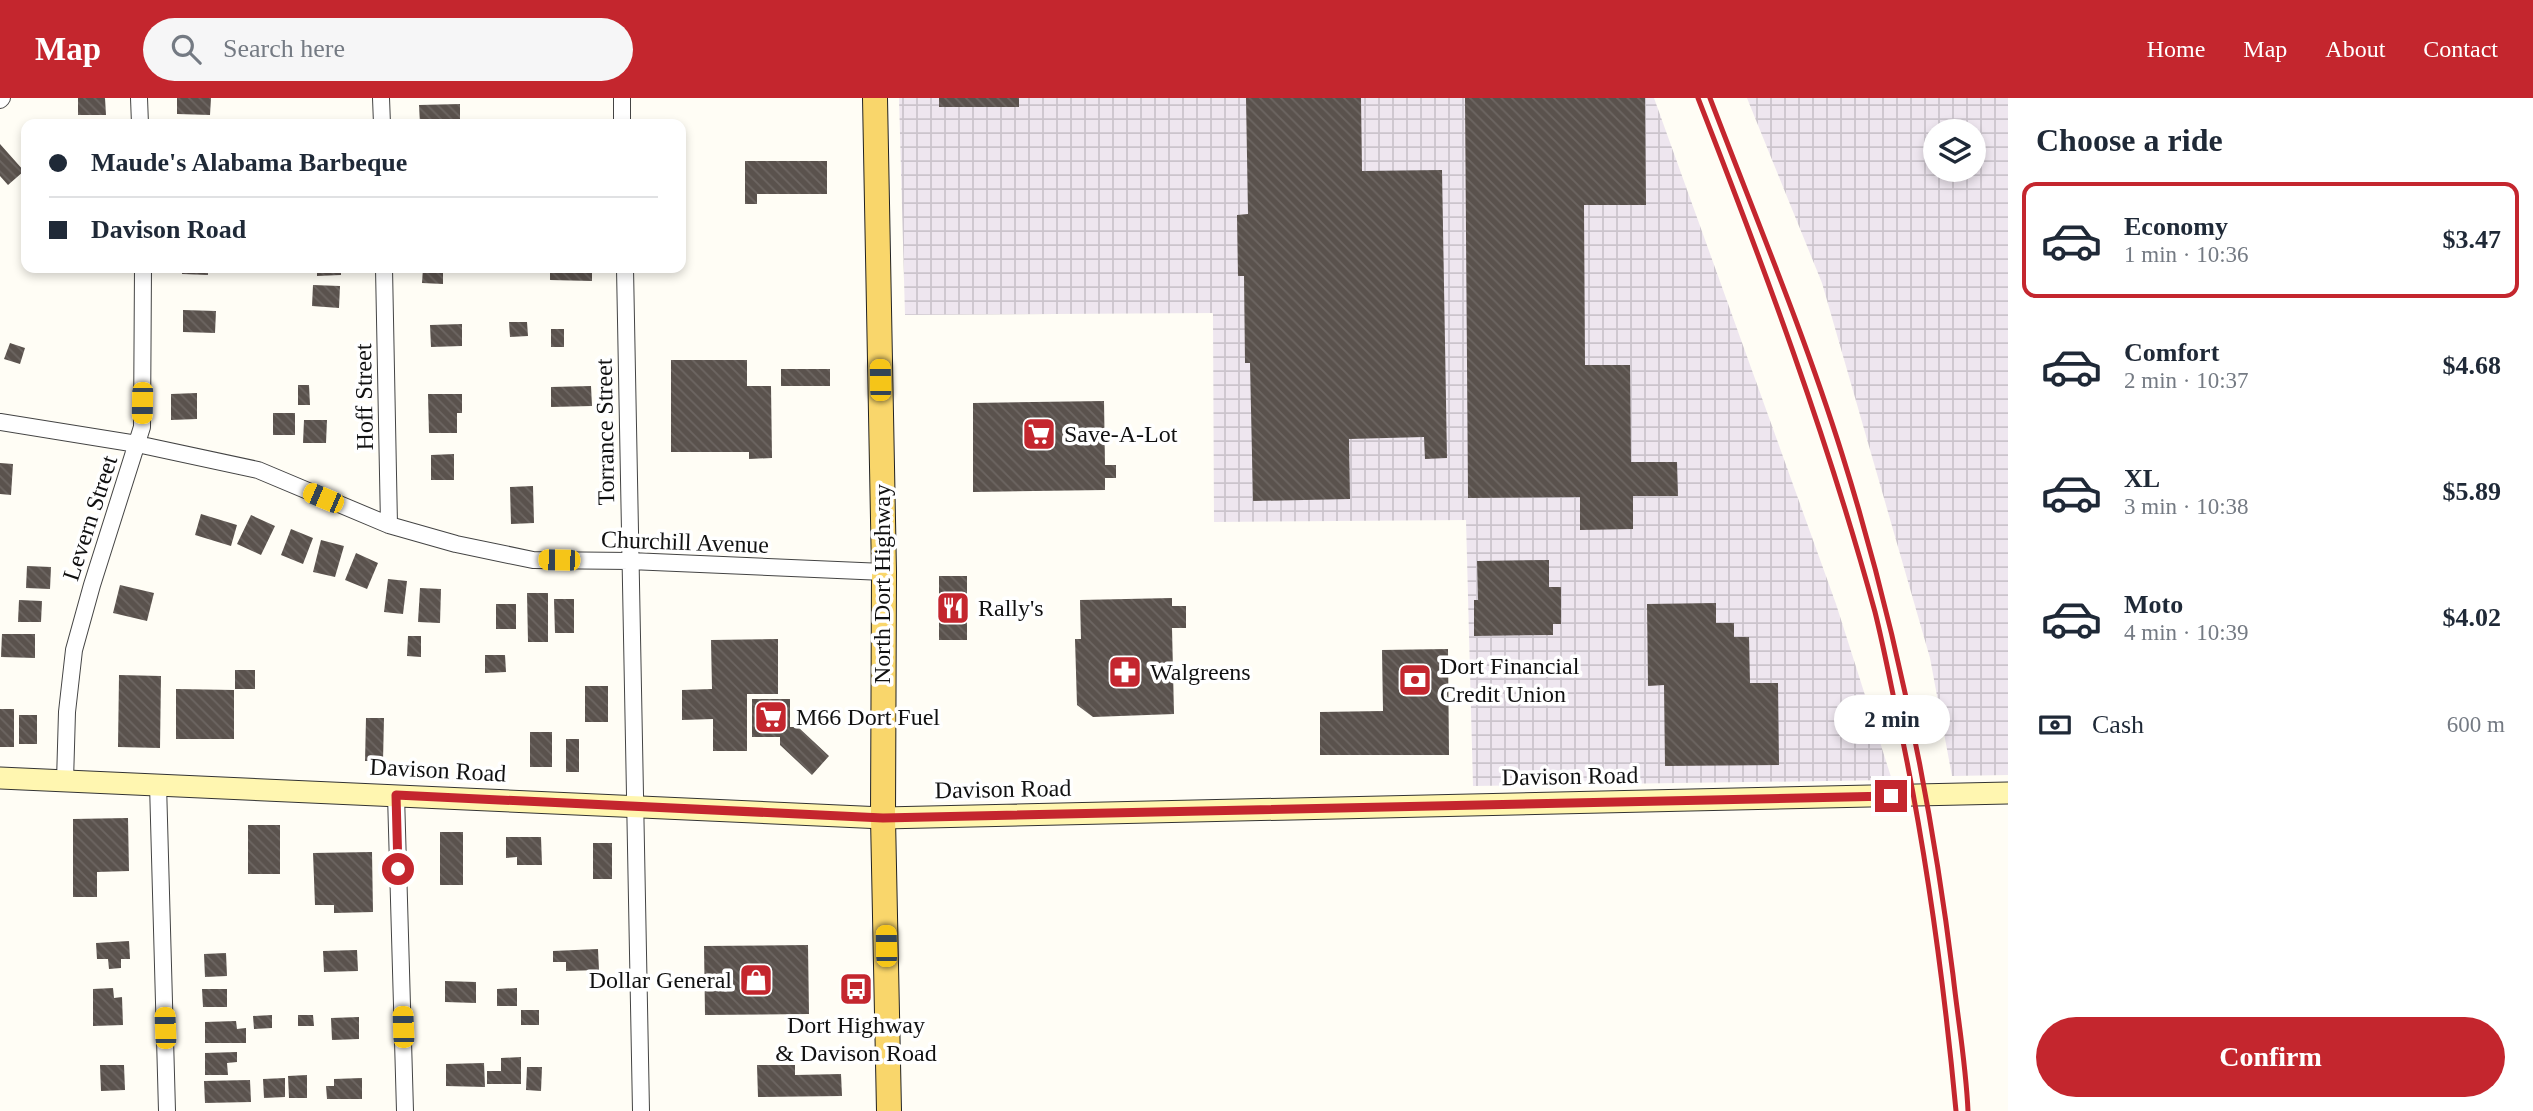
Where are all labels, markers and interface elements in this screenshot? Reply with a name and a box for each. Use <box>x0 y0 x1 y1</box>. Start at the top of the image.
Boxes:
search box <box>143 18 633 81</box>
icon: search <box>167 30 205 68</box>
text: Map <box>35 31 101 67</box>
text: Search here <box>223 34 345 63</box>
text: Home <box>2147 36 2205 62</box>
text: Map <box>2243 36 2287 62</box>
text: About <box>2325 36 2385 62</box>
text: Contact <box>2423 36 2498 62</box>
map controls <box>1923 119 1986 182</box>
button: layers <box>1923 119 1986 182</box>
text: Choose a ride <box>2036 122 2223 158</box>
text: Maude's Alabama Barbeque <box>91 148 407 177</box>
icon: car <box>2040 209 2103 272</box>
text: Economy <box>2124 212 2228 241</box>
text: Davison Road <box>91 215 246 244</box>
text: $3.47 <box>2443 225 2501 254</box>
text: 1 min · 10:36 <box>2124 242 2249 267</box>
icon: car <box>2040 335 2103 398</box>
text: Comfort <box>2124 338 2219 367</box>
street label: Hoff Street <box>350 343 378 451</box>
text: $4.68 <box>2443 351 2501 380</box>
street label: Torrance Street <box>591 358 619 506</box>
car <box>870 359 891 401</box>
text: 2 min · 10:37 <box>2124 368 2249 393</box>
car <box>132 382 153 424</box>
supermarket icon: Save-A-Lot <box>1020 415 1058 453</box>
place label: Save-A-Lot <box>1064 421 1178 447</box>
street label: Levern Street <box>58 452 123 584</box>
icon: car <box>2040 461 2103 524</box>
text: XL <box>2124 464 2160 493</box>
text: $5.89 <box>2443 477 2501 506</box>
car <box>300 480 347 516</box>
street label: North Dort Highway <box>869 484 895 684</box>
text: 3 min · 10:38 <box>2124 494 2249 519</box>
street label: Churchill Avenue <box>601 526 769 558</box>
car <box>538 549 581 571</box>
icon: car <box>2040 587 2103 650</box>
restaurant icon: Rally's <box>934 589 972 627</box>
text: Moto <box>2124 590 2183 619</box>
place label: Rally's <box>978 595 1044 621</box>
text: $4.02 <box>2443 603 2501 632</box>
text: 4 min · 10:39 <box>2124 620 2249 645</box>
pharmacy icon: Walgreens <box>1106 653 1144 691</box>
place label: Dort Financial Credit Union <box>1440 653 1580 707</box>
place label: Walgreens <box>1150 659 1251 685</box>
bank icon: Dort Financial Credit Union <box>1396 661 1434 699</box>
callout: 2 min <box>1833 694 1949 744</box>
supermarket icon: M66 Dort Fuel <box>752 698 790 736</box>
place label: M66 Dort Fuel <box>796 704 940 730</box>
icon: cash <box>2036 706 2074 744</box>
text: 2 min <box>1864 707 1920 732</box>
text: Cash <box>2092 710 2144 739</box>
text: 600 m <box>2447 712 2505 737</box>
street label: Davison Road <box>369 753 507 787</box>
street label: Davison Road <box>1501 762 1639 790</box>
street label: Davison Road <box>934 775 1072 803</box>
route end <box>1875 780 1907 812</box>
route start <box>382 853 414 885</box>
car <box>876 925 897 967</box>
shop icon: Dollar General <box>737 961 775 999</box>
place label: Dollar General <box>589 967 732 993</box>
bus stop icon: Dort Highway & Davison Road <box>837 970 875 1008</box>
car <box>392 1006 415 1048</box>
car <box>154 1007 177 1049</box>
place label: Dort Highway & Davison Road <box>775 1012 937 1066</box>
button: Confirm <box>2036 1017 2505 1097</box>

